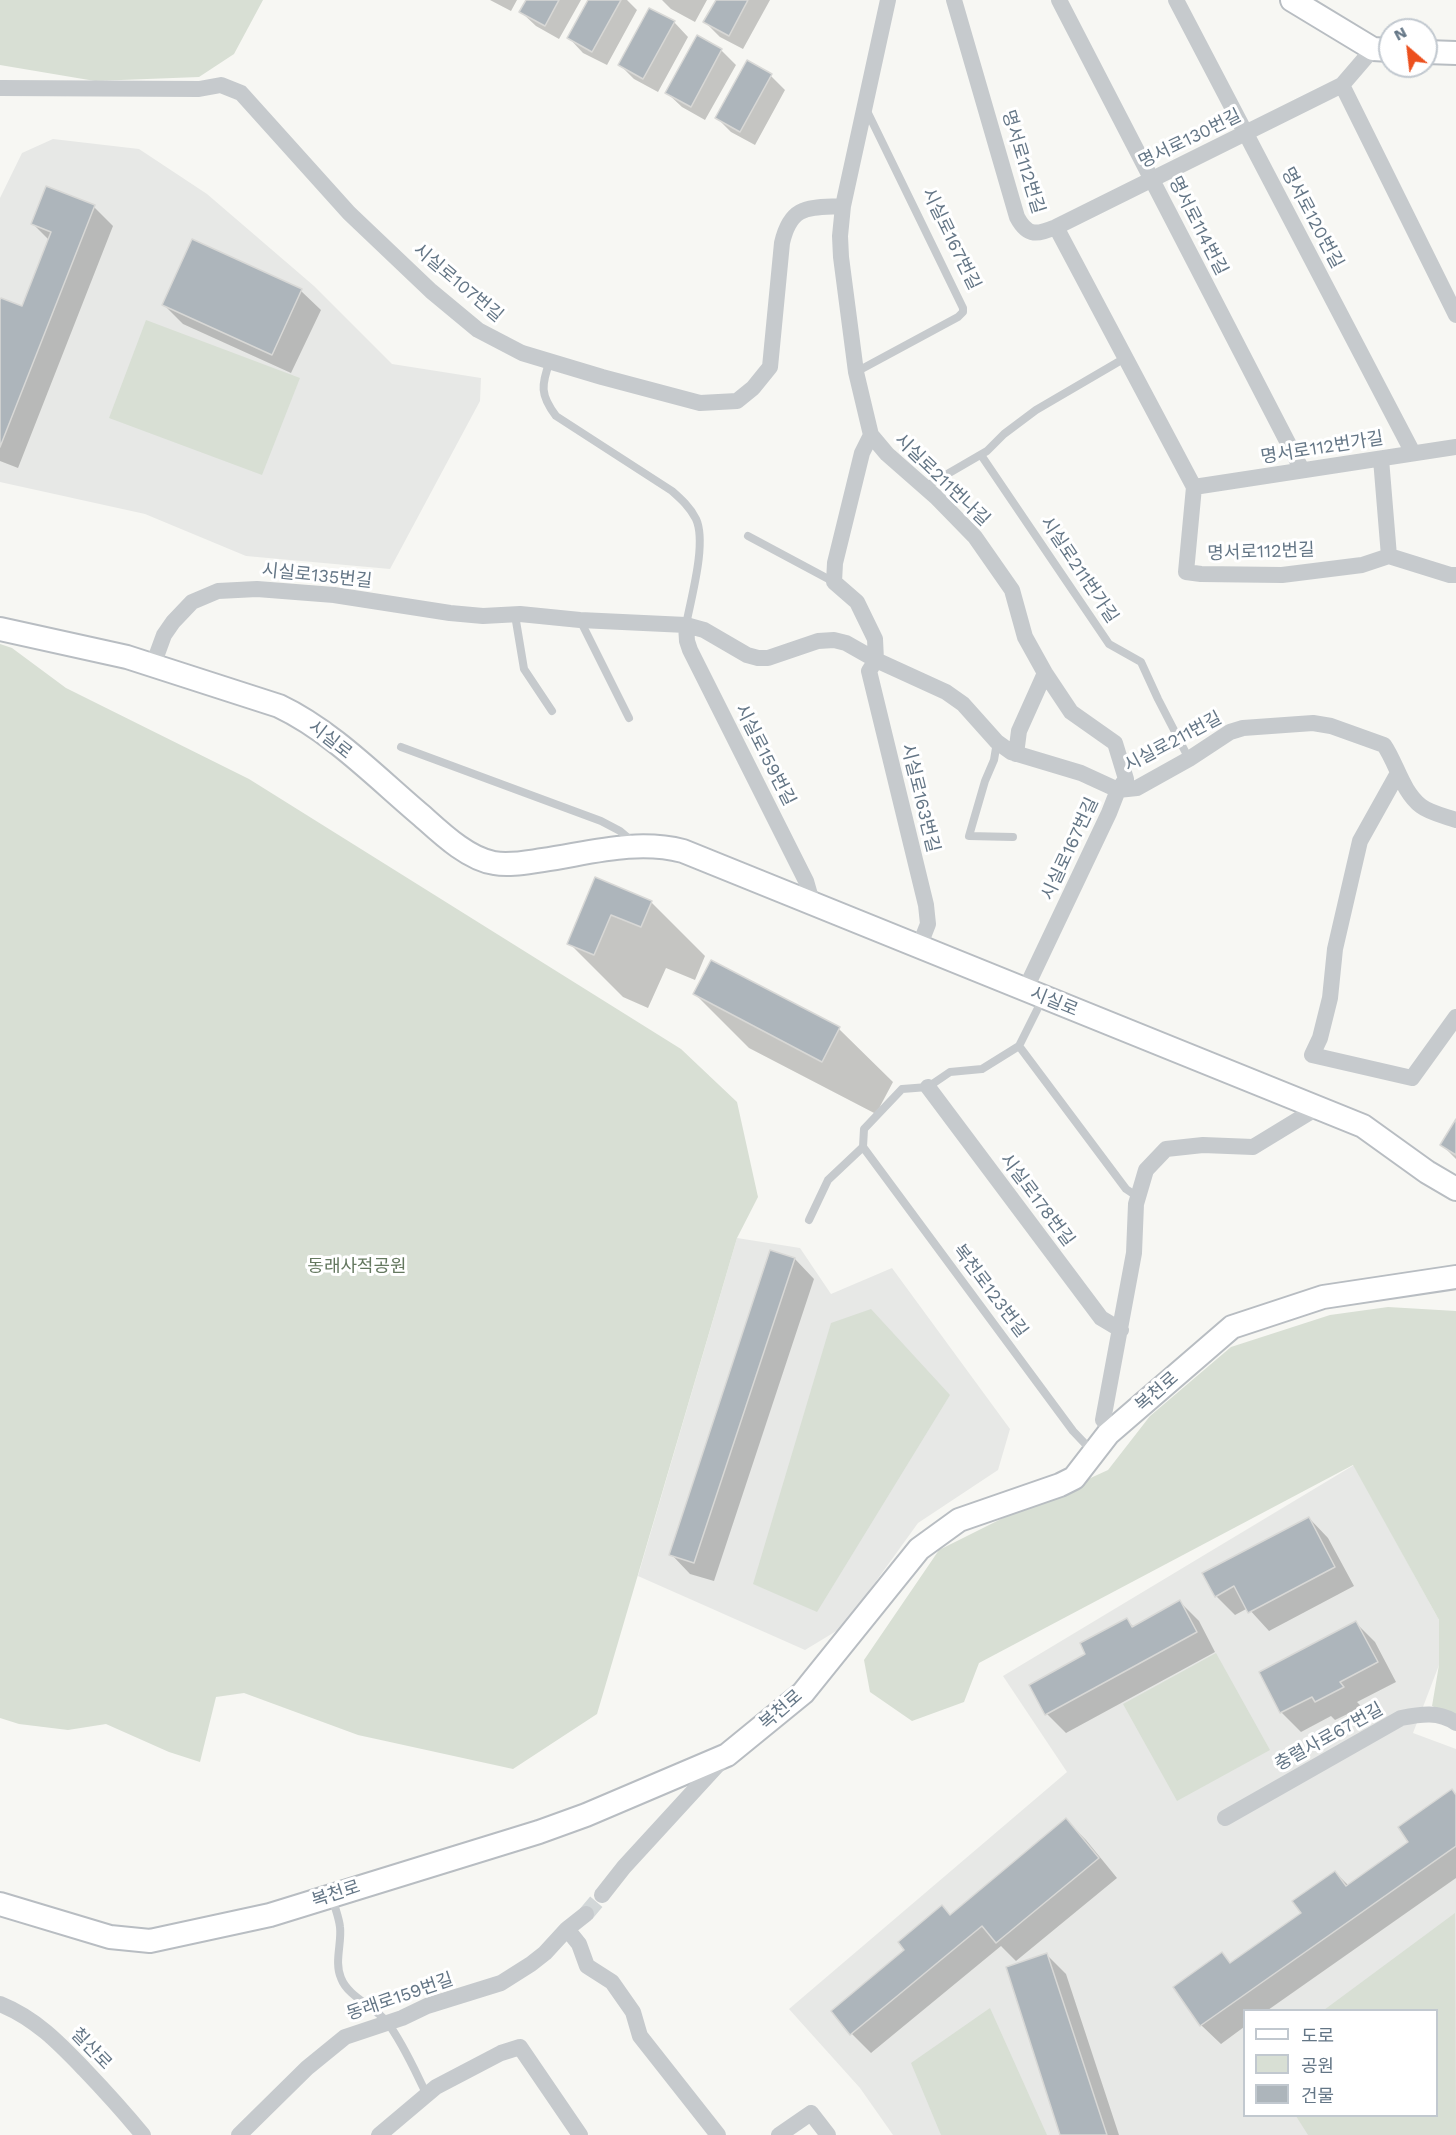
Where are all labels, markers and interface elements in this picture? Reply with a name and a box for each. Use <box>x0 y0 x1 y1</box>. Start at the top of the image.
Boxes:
north arrow <box>1378 18 1438 78</box>
text: N <box>1391 22 1410 45</box>
street label: 명서로130번길 <box>1135 105 1245 173</box>
street label: 명서로112번길 <box>997 108 1049 216</box>
street label: 명서로120번길 <box>1276 164 1348 272</box>
street label: 명서로114번길 <box>1164 173 1232 279</box>
street label: 시실로167번길 <box>917 185 985 293</box>
street label: 시실로107번길 <box>409 239 507 327</box>
street label: 명서로112번가길 <box>1259 428 1385 468</box>
street label: 시실로211번나길 <box>890 429 994 531</box>
street label: 시실로211번가길 <box>1035 513 1123 627</box>
street label: 명서로112번길 <box>1207 539 1315 565</box>
street label: 시실로135번길 <box>261 559 373 593</box>
street label: 시실로159번길 <box>730 700 800 810</box>
street label: 시실로211번길 <box>1121 707 1225 777</box>
street label: 시실로 <box>304 716 356 764</box>
street label: 시실로163번길 <box>896 741 944 855</box>
street label: 시실로167번길 <box>1037 794 1103 904</box>
street label: 시실로 <box>1027 983 1081 1021</box>
street label: 시실로178번길 <box>995 1149 1079 1251</box>
street label: 복천로123번길 <box>948 1240 1032 1342</box>
park label: 동래사적공원 <box>307 1256 407 1278</box>
street label: 복천로 <box>1131 1368 1183 1416</box>
street label: 복천로 <box>755 1686 807 1734</box>
street label: 충렬사로67번길 <box>1271 1698 1387 1776</box>
street label: 복천로 <box>309 1876 363 1912</box>
street label: 동래로159번길 <box>344 1969 456 2025</box>
legend <box>1243 2009 1438 2117</box>
street label: 칠산로 <box>66 2024 116 2074</box>
text: 도로 <box>1301 2025 1334 2046</box>
text: 공원 <box>1301 2055 1334 2076</box>
text: 건물 <box>1301 2085 1334 2106</box>

